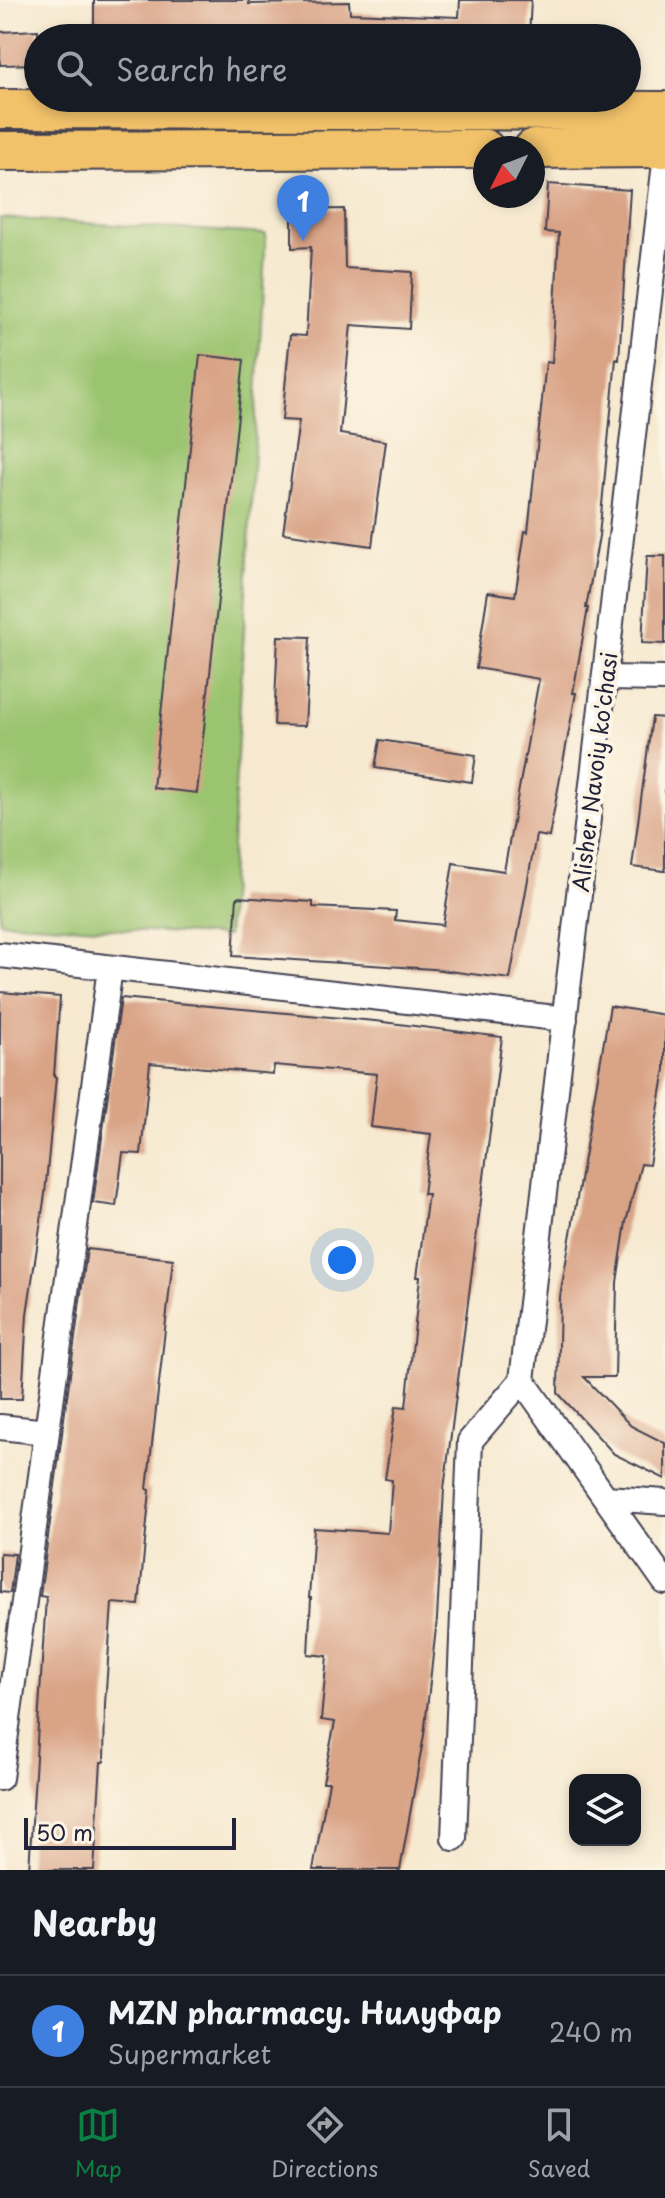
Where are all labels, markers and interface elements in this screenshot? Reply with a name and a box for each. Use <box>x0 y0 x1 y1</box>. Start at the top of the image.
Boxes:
search box <box>24 24 641 112</box>
icon: search <box>52 46 96 90</box>
text: Search here <box>116 46 288 91</box>
north arrow <box>473 136 545 208</box>
pin: 1 <box>277 175 329 241</box>
street label: Alisher Navoiy ko'chasi <box>562 650 625 894</box>
your location <box>322 1240 362 1280</box>
map controls <box>569 1774 641 1846</box>
button: layers <box>569 1774 641 1846</box>
scale bar <box>24 1814 236 1850</box>
text: 50 m <box>36 1815 93 1848</box>
text: Nearby <box>32 1896 157 1948</box>
text: MZN pharmacy. Нилуфар <box>108 1989 502 2034</box>
text: 1 <box>52 2012 64 2051</box>
text: 240 m <box>549 2012 633 2051</box>
text: Supermarket <box>108 2034 271 2073</box>
tab: Map <box>75 2103 122 2184</box>
tab: Directions <box>271 2103 378 2184</box>
tab: Saved <box>528 2103 590 2184</box>

